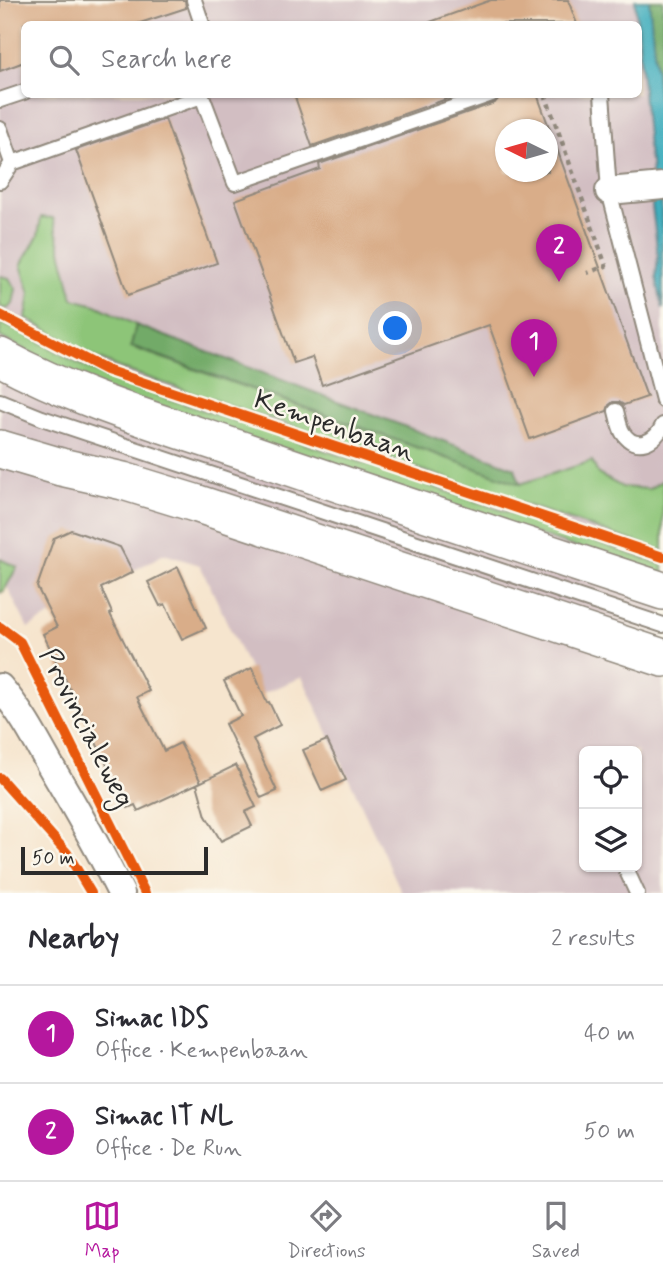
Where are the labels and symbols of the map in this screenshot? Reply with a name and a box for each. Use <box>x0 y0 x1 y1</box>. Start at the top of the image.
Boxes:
north arrow <box>495 119 558 182</box>
pin: 2 <box>536 224 582 282</box>
your location <box>378 311 412 345</box>
pin: 1 <box>511 319 557 377</box>
street label: Kempenbaan <box>249 382 420 471</box>
street label: Provincialeweg <box>28 642 142 815</box>
scale bar <box>21 844 208 876</box>

